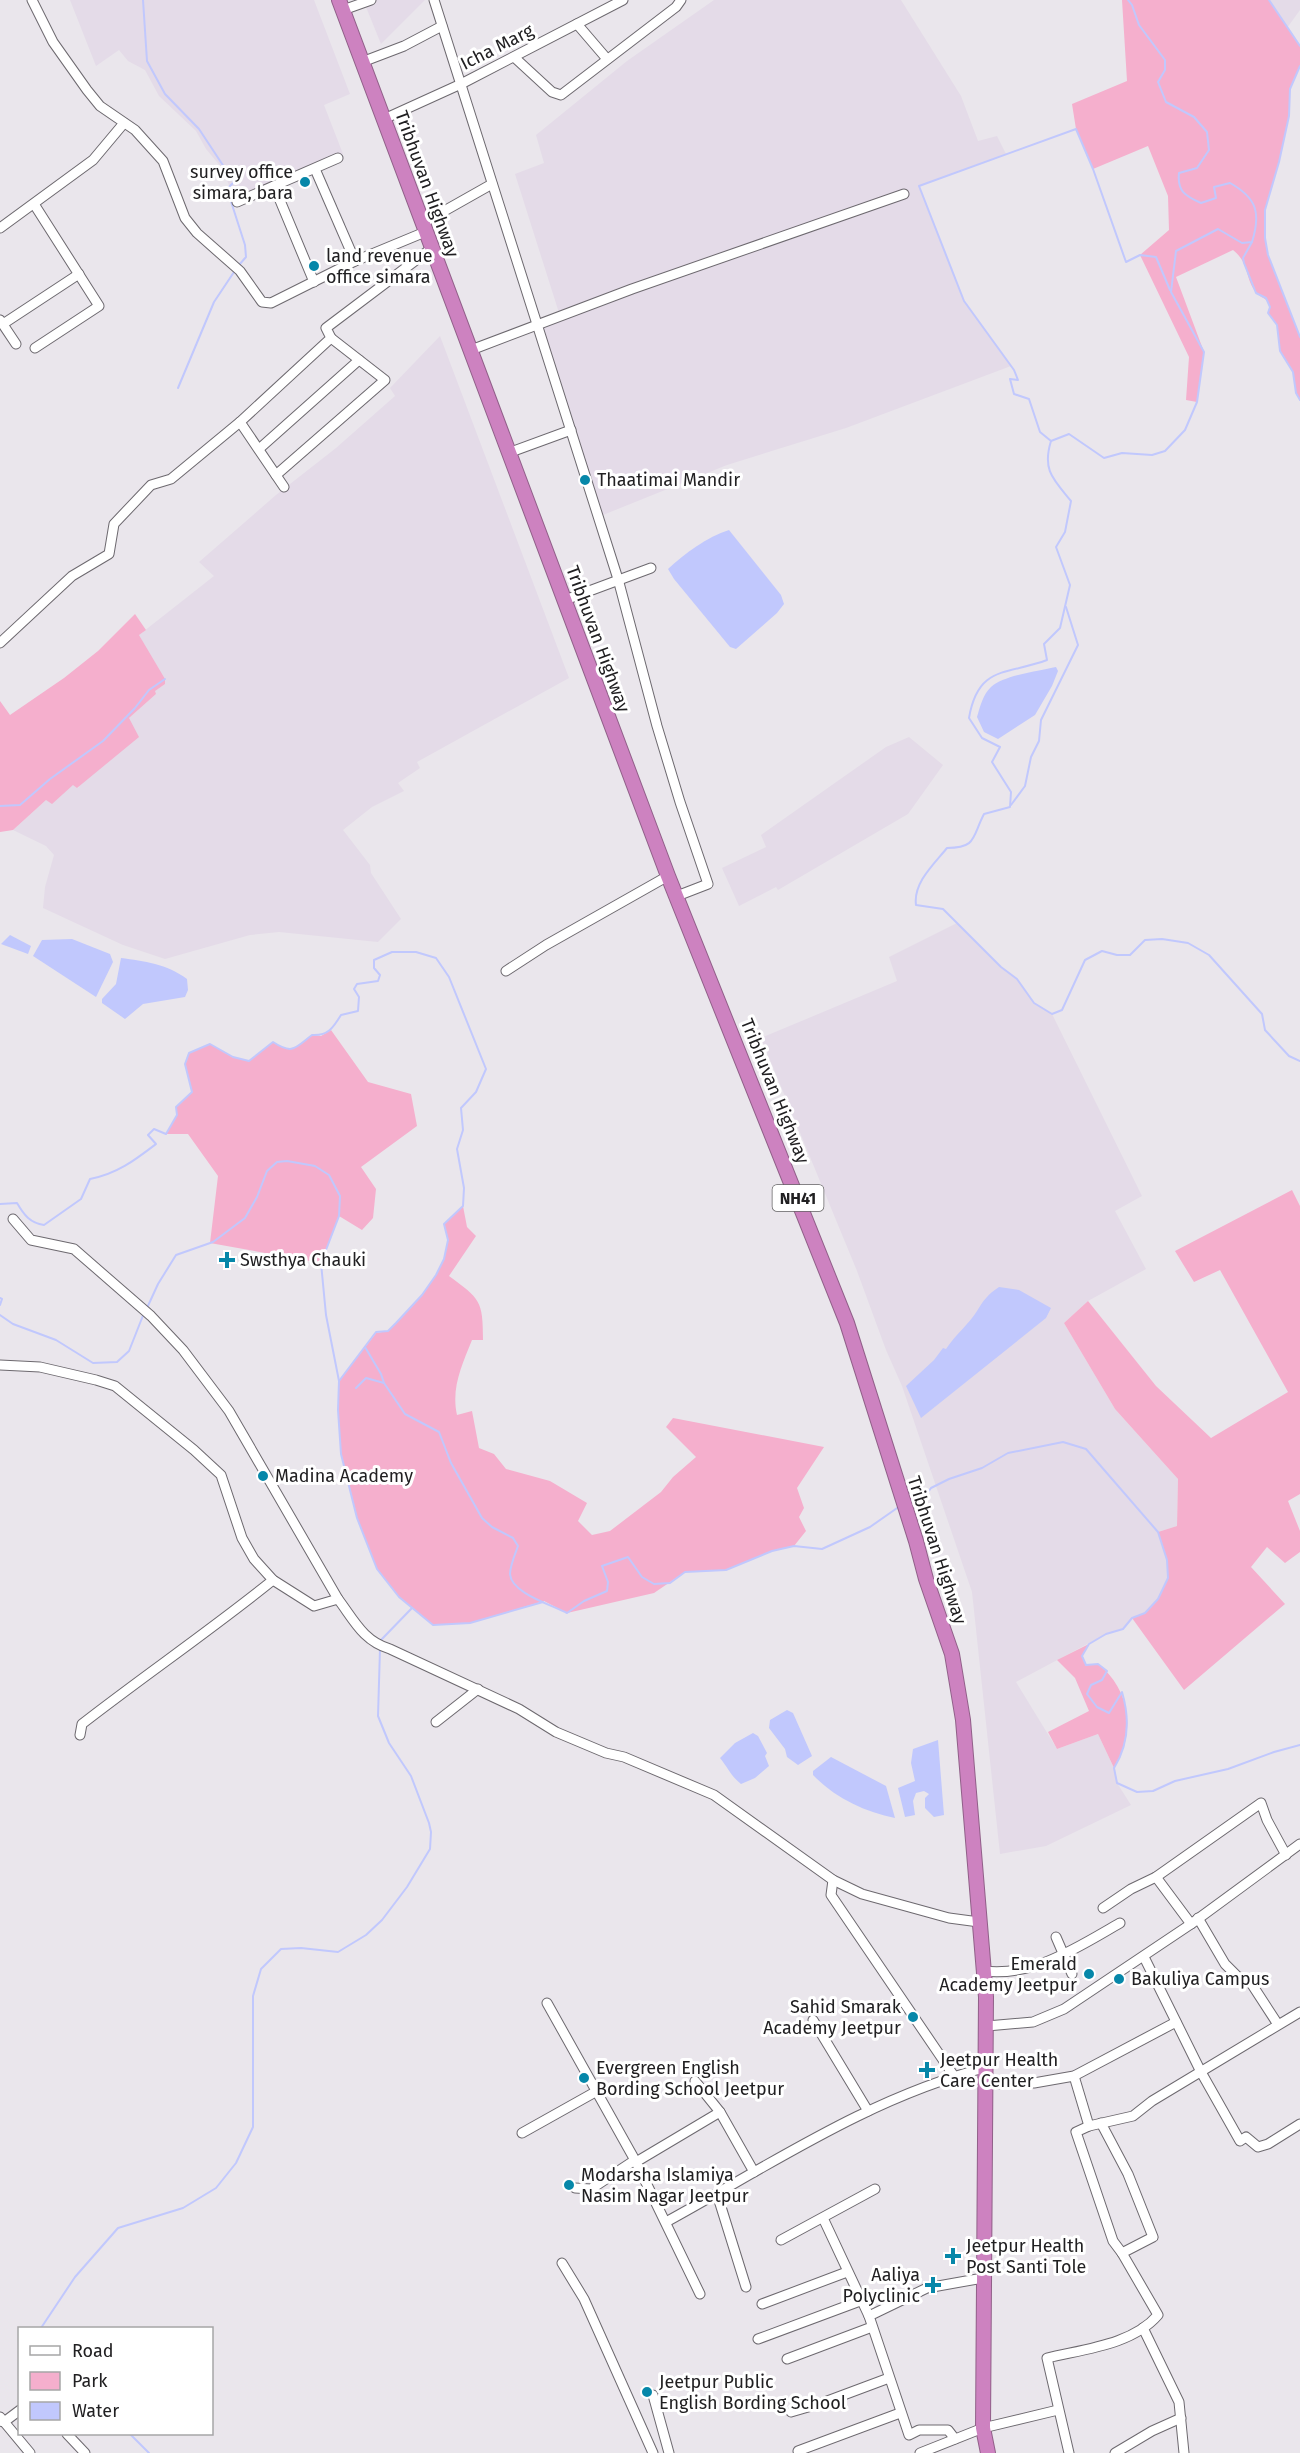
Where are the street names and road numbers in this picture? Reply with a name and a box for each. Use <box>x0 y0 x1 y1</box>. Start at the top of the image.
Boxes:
street label: Icha Marg <box>457 19 538 75</box>
street label: Tribhuvan Highway <box>390 108 464 260</box>
street label: Tribhuvan Highway <box>561 563 635 715</box>
street label: Tribhuvan Highway <box>736 1015 814 1167</box>
road number: NH41 <box>772 1185 824 1211</box>
street label: Tribhuvan Highway <box>903 1473 971 1627</box>

